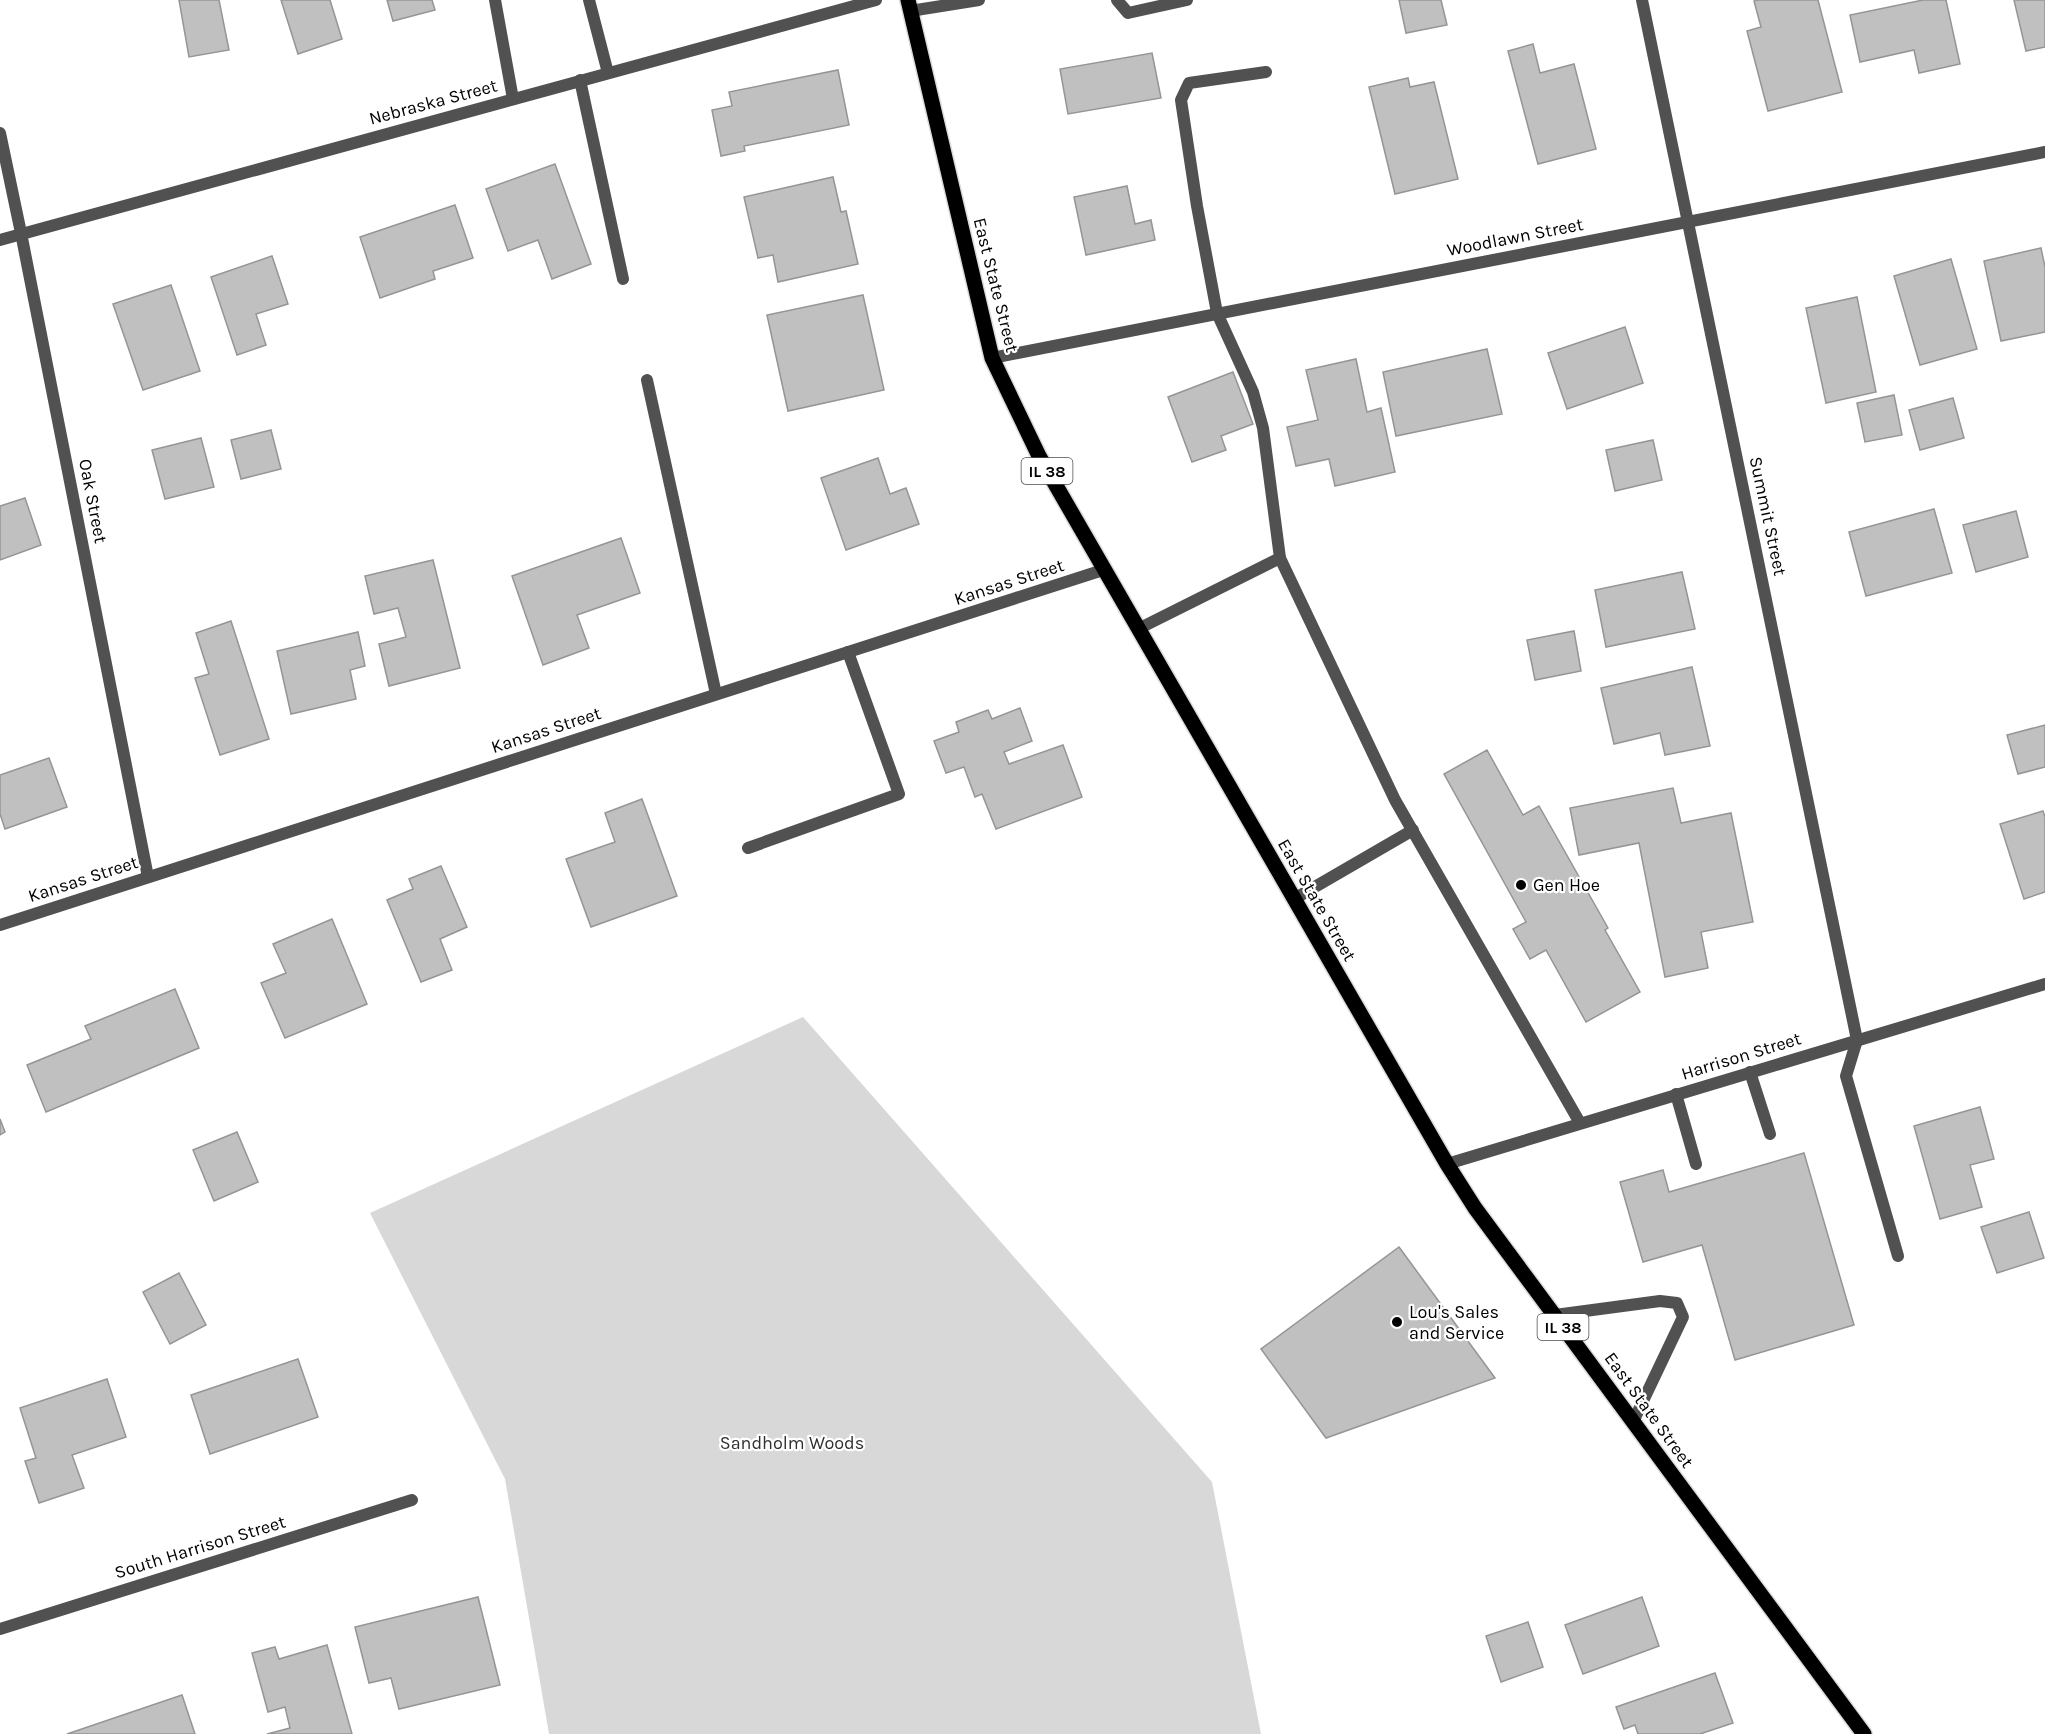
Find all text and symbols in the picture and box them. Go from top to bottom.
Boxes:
street label: Nebraska Street [366,74,500,130]
street label: Woodlawn Street [1445,213,1585,261]
street label: East State Street [969,215,1023,355]
street label: Summit Street [1745,454,1791,578]
street label: Oak Street [74,457,112,545]
road number: IL 38 [1022,458,1072,484]
street label: Kansas Street [951,554,1067,610]
street label: Kansas Street [488,702,604,758]
street label: East State Street [1273,835,1361,965]
street label: Kansas Street [25,851,141,907]
place label: Gen Hoe [1533,874,1600,896]
marker: Gen Hoe [1514,878,1528,892]
street label: Harrison Street [1678,1027,1804,1085]
place label: Lou's Sales and Service [1409,1301,1504,1344]
road number: IL 38 [1538,1314,1588,1340]
marker: Lou's Sales and Service [1390,1315,1404,1329]
street label: East State Street [1600,1348,1699,1472]
park label: Sandholm Woods [720,1432,864,1454]
street label: South Harrison Street [112,1510,288,1583]

